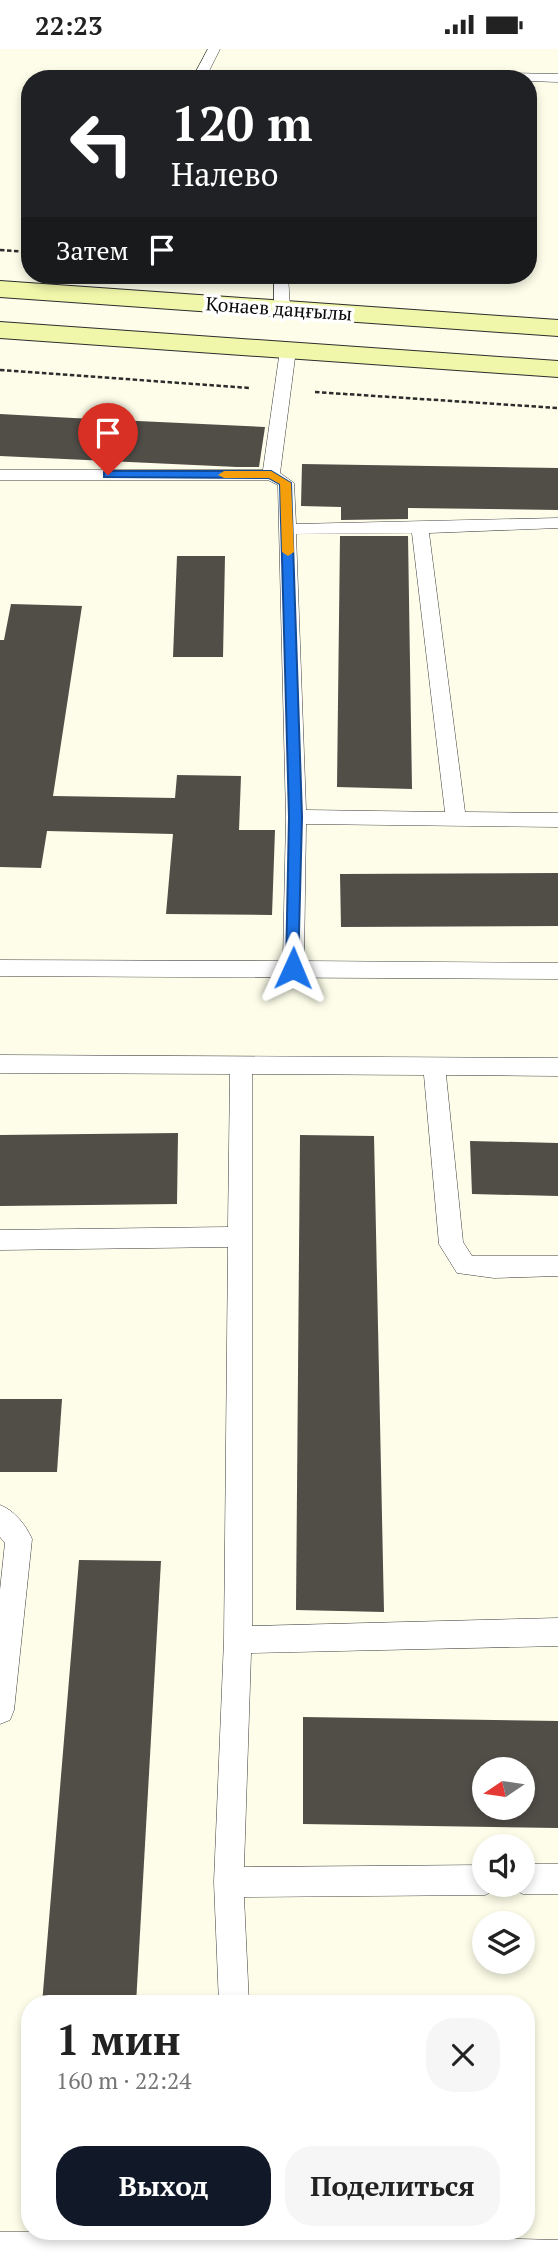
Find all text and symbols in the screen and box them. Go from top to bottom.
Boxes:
text: 22:23 [35,8,103,42]
text: 120 m [171,90,313,155]
icon: left [56,98,147,189]
text: Налево [171,153,279,195]
icon: arrive [143,231,181,269]
text: Затем [56,233,129,267]
street label: Қонаев даңғылы [205,290,353,326]
pin [78,403,138,475]
icon: arrive [89,414,127,452]
position arrow [256,931,330,1005]
north arrow [472,1757,536,1820]
map controls [472,1757,535,1974]
button: sound [472,1834,535,1897]
button: layers [472,1911,535,1974]
text: 1 мин [56,2011,181,2067]
button: close [426,2018,500,2092]
text: 160 m · 22:24 [56,2065,191,2096]
button: Выход [56,2146,271,2226]
button: Поделиться [285,2146,500,2226]

